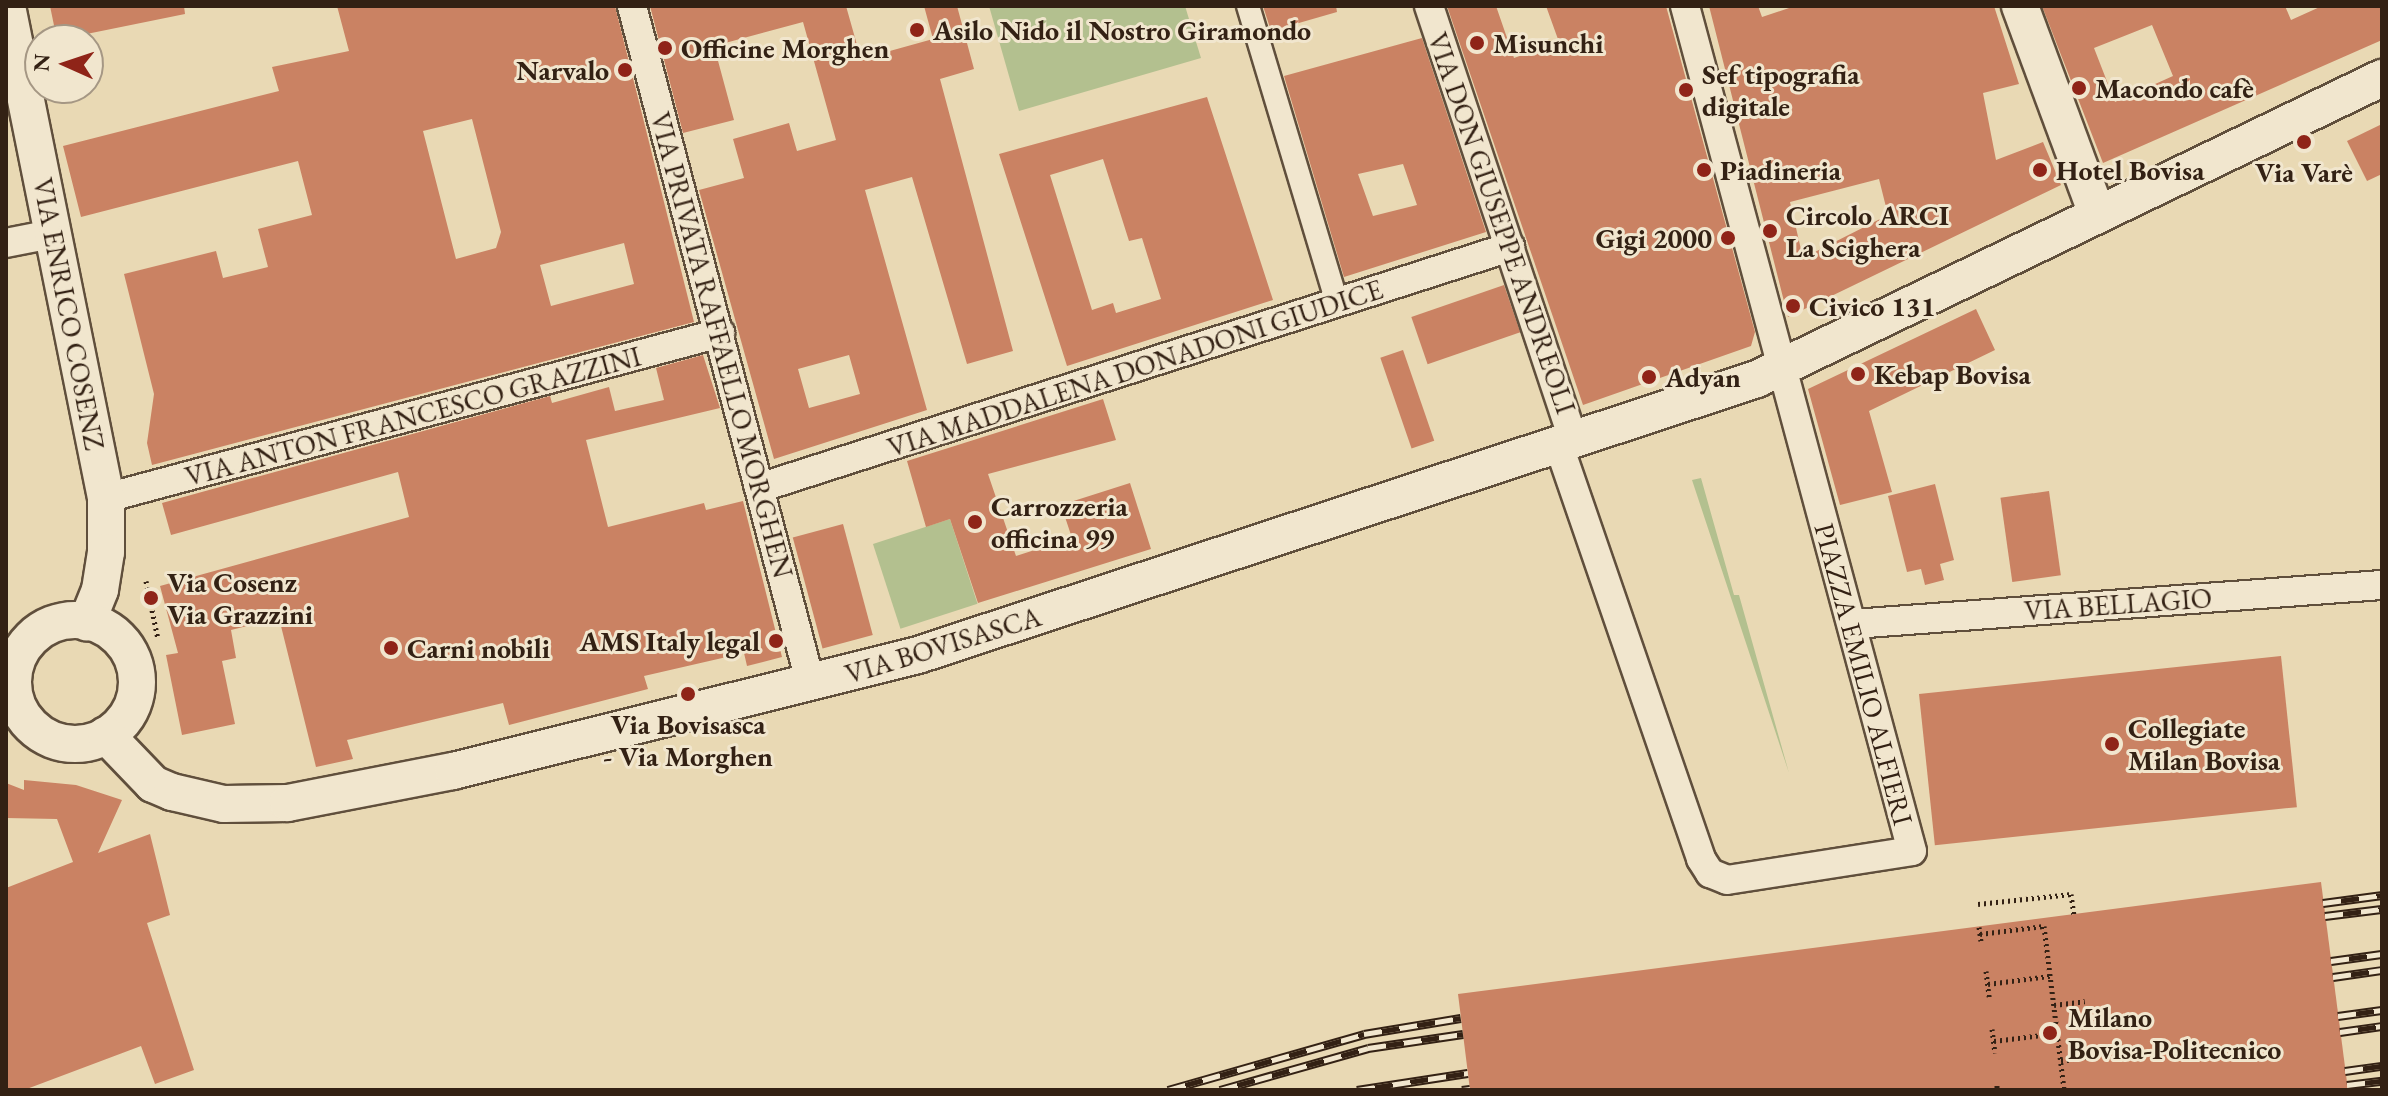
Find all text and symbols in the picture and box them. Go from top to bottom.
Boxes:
place label: Asilo Nido il Nostro Giramondo [933,13,1311,47]
marker: Asilo Nido il Nostro Giramondo [908,21,926,39]
north arrow [24,24,104,104]
place label: Misunchi [1493,26,1603,60]
street label: VIA DON GIUSEPPE ANDREOLI [1421,28,1583,418]
place label: Officine Morghen [681,31,889,65]
marker: Misunchi [1468,34,1486,52]
marker: Officine Morghen [656,39,674,57]
text: N [27,53,56,72]
place label: Narvalo [516,53,609,87]
place label: Sef tipografia digitale [1702,57,1860,123]
marker: Narvalo [616,61,634,79]
place label: Macondo cafè [2095,71,2254,105]
marker: Macondo cafè [2070,79,2088,97]
marker: Sef tipografia digitale [1677,81,1695,99]
street label: VIA PRIVATA RAFFAELLO MORGHEN [644,108,800,582]
marker: Via Varè [2295,133,2313,151]
place label: Piadineria [1720,153,1841,187]
place label: Hotel Bovisa [2056,153,2204,187]
place label: Via Varè [2255,155,2353,189]
marker: Piadineria [1695,161,1713,179]
marker: Hotel Bovisa [2031,161,2049,179]
street label: VIA ENRICO COSENZ [26,175,112,453]
place label: Circolo ARCI La Scighera [1786,198,1949,264]
place label: Gigi 2000 [1595,221,1712,255]
marker: Circolo ARCI La Scighera [1761,222,1779,240]
marker: Gigi 2000 [1719,229,1737,247]
street label: VIA MADDALENA DONADONI GIUDICE [883,272,1387,464]
place label: Civico 131 [1809,289,1935,323]
marker: Civico 131 [1784,297,1802,315]
street label: VIA ANTON FRANCESCO GRAZZINI [181,339,645,493]
place label: Kebap Bovisa [1874,357,2031,391]
place label: Adyan [1665,360,1741,394]
marker: Kebap Bovisa [1849,365,1867,383]
marker: Adyan [1640,368,1658,386]
place label: Carrozzeria officina 99 [991,489,1128,555]
marker: Carrozzeria officina 99 [966,513,984,531]
street label: PIAZZA EMILIO ALFIERI [1807,519,1921,829]
place label: Via Cosenz Via Grazzini [167,565,313,631]
street label: VIA BELLAGIO [2023,581,2213,627]
marker: Via Cosenz Via Grazzini [142,589,160,607]
street label: VIA BOVISASCA [841,599,1045,691]
place label: AMS Italy legal [580,624,760,658]
place label: Carni nobili [407,631,550,665]
marker: AMS Italy legal [767,632,785,650]
marker: Carni nobili [382,639,400,657]
marker: Via Bovisasca - Via Morghen [679,685,697,703]
place label: Via Bovisasca - Via Morghen [603,707,773,773]
place label: Collegiate Milan Bovisa [2128,711,2280,777]
marker: Collegiate Milan Bovisa [2103,735,2121,753]
place label: Milano Bovisa-Politecnico [2068,1000,2281,1066]
marker: Milano Bovisa-Politecnico [2039,1022,2061,1044]

